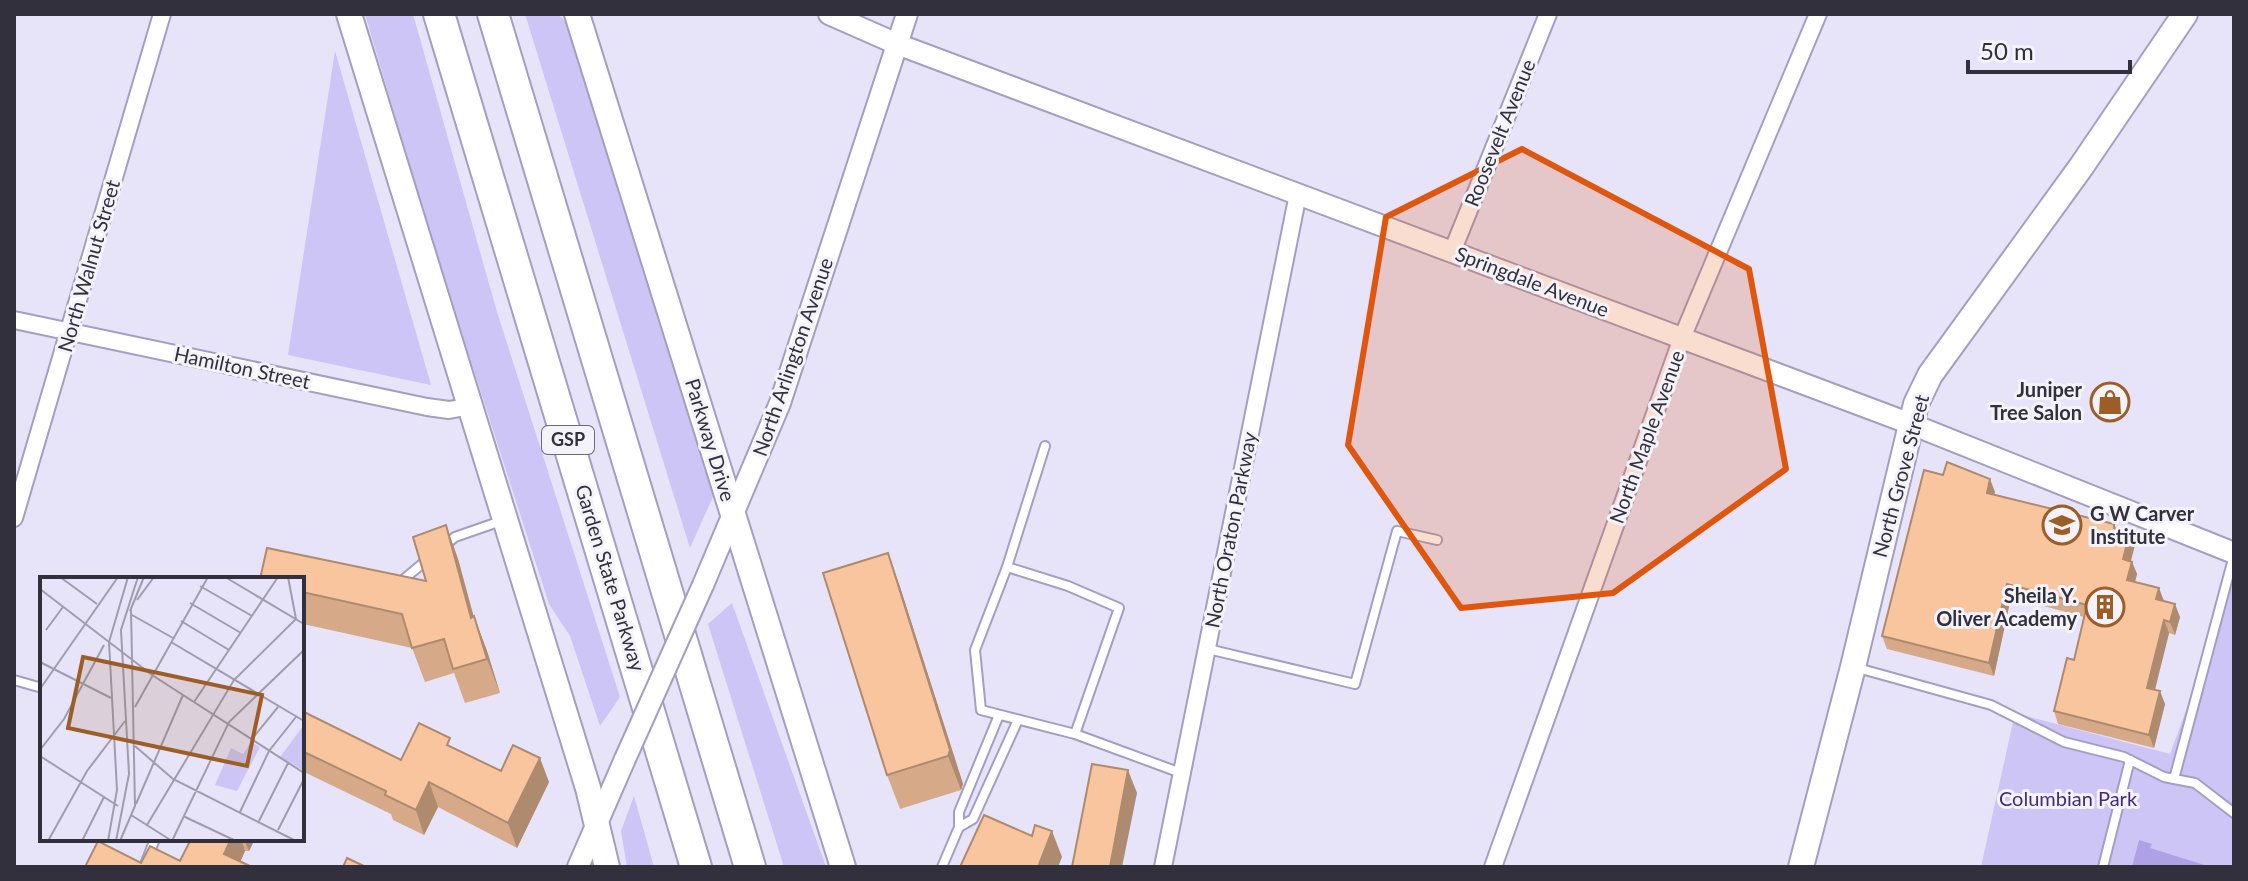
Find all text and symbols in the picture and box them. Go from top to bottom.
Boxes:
scale bar [1968,24,2130,74]
text: 50 m [1980,36,2034,65]
street label: Roosevelt Avenue [1459,55,1540,210]
street label: North Walnut Street [52,177,124,355]
street label: Springdale Avenue [1452,241,1612,321]
street label: North Arlington Avenue [747,254,837,459]
street label: Hamilton Street [172,341,312,393]
street label: North Maple Avenue [1604,347,1689,526]
street label: Parkway Drive [681,375,741,504]
place label: Juniper Tree Salon [1990,377,2083,424]
shop icon: Juniper Tree Salon [2089,381,2131,423]
street label: North Grove Street [1867,392,1933,560]
road number: GSP [542,426,594,454]
street label: North Oraton Parkway [1199,429,1261,630]
street label: Garden State Parkway [571,481,651,675]
place label: G W Carver Institute [2090,501,2195,548]
school or university icon: G W Carver Institute [2041,504,2083,546]
inset map [40,577,304,841]
place label: Sheila Y. Oliver Academy [1936,583,2077,630]
building icon: Sheila Y. Oliver Academy [2084,586,2126,628]
park label: Columbian Park [1999,786,2138,810]

